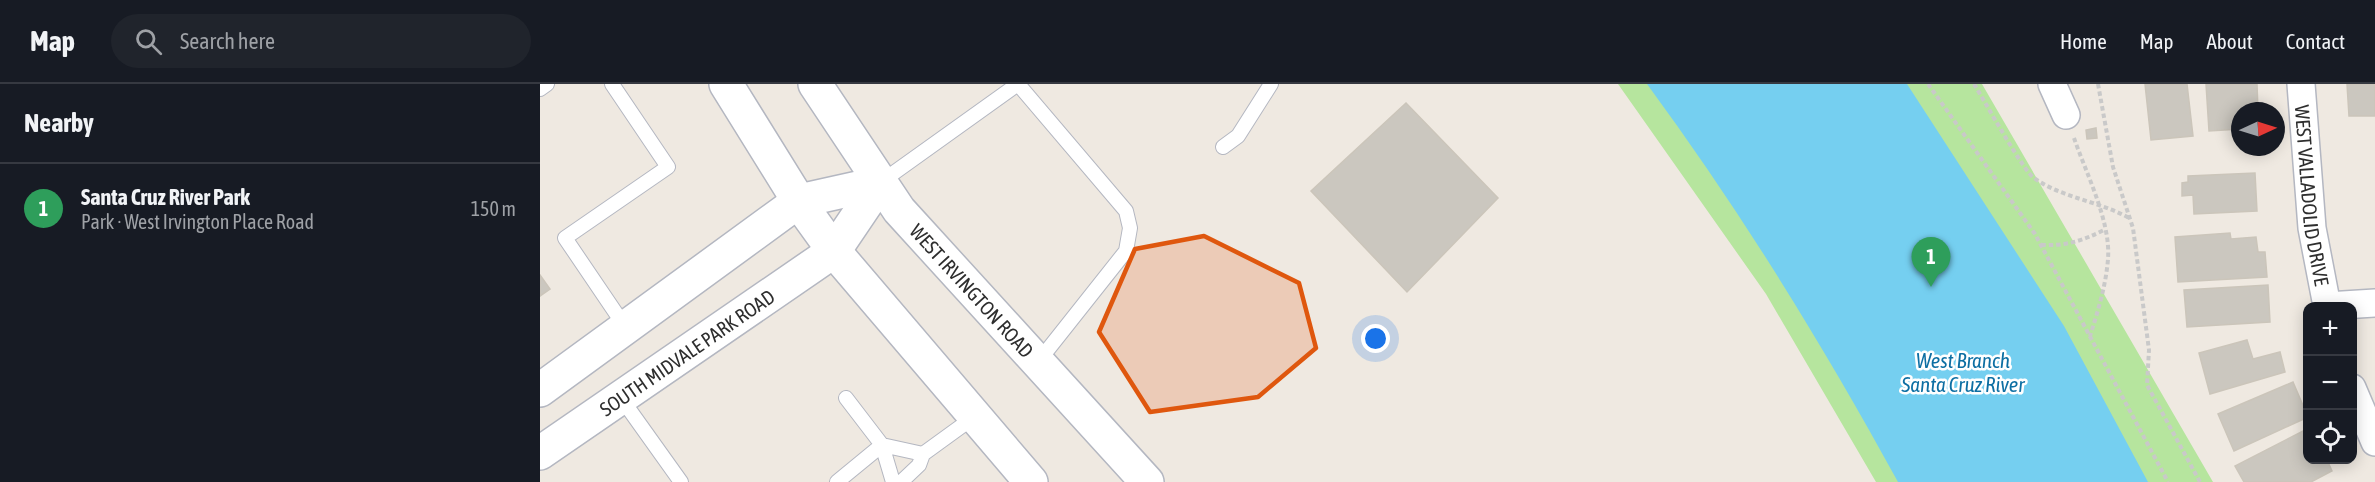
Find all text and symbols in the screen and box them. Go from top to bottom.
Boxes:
search box [111,14,531,68]
text: Map [30,25,75,57]
icon: search [132,25,165,58]
text: Search here [180,28,275,54]
text: Home [2060,29,2107,53]
text: Map [2140,29,2174,53]
text: About [2207,29,2253,53]
text: Contact [2286,29,2345,53]
north arrow [2231,102,2285,156]
street label: WEST VALLADOLID DRIVE [2291,104,2334,288]
text: Nearby [24,108,94,138]
text: Santa Cruz River Park [81,184,250,210]
text: 1 [39,197,48,220]
text: 150 m [471,197,516,220]
text: Park · West Irvington Place Road [81,210,314,233]
street label: WEST IRVINGTON ROAD [906,219,1039,362]
pin: 1 [1912,238,1950,287]
street label: SOUTH MIDVALE PARK ROAD [595,284,778,420]
map controls [2303,302,2357,464]
button: + [2303,302,2357,356]
your location [1361,324,1390,353]
water label: West Branch Santa Cruz River [1901,348,2025,396]
button: − [2303,356,2357,410]
button: locate [2303,410,2357,464]

